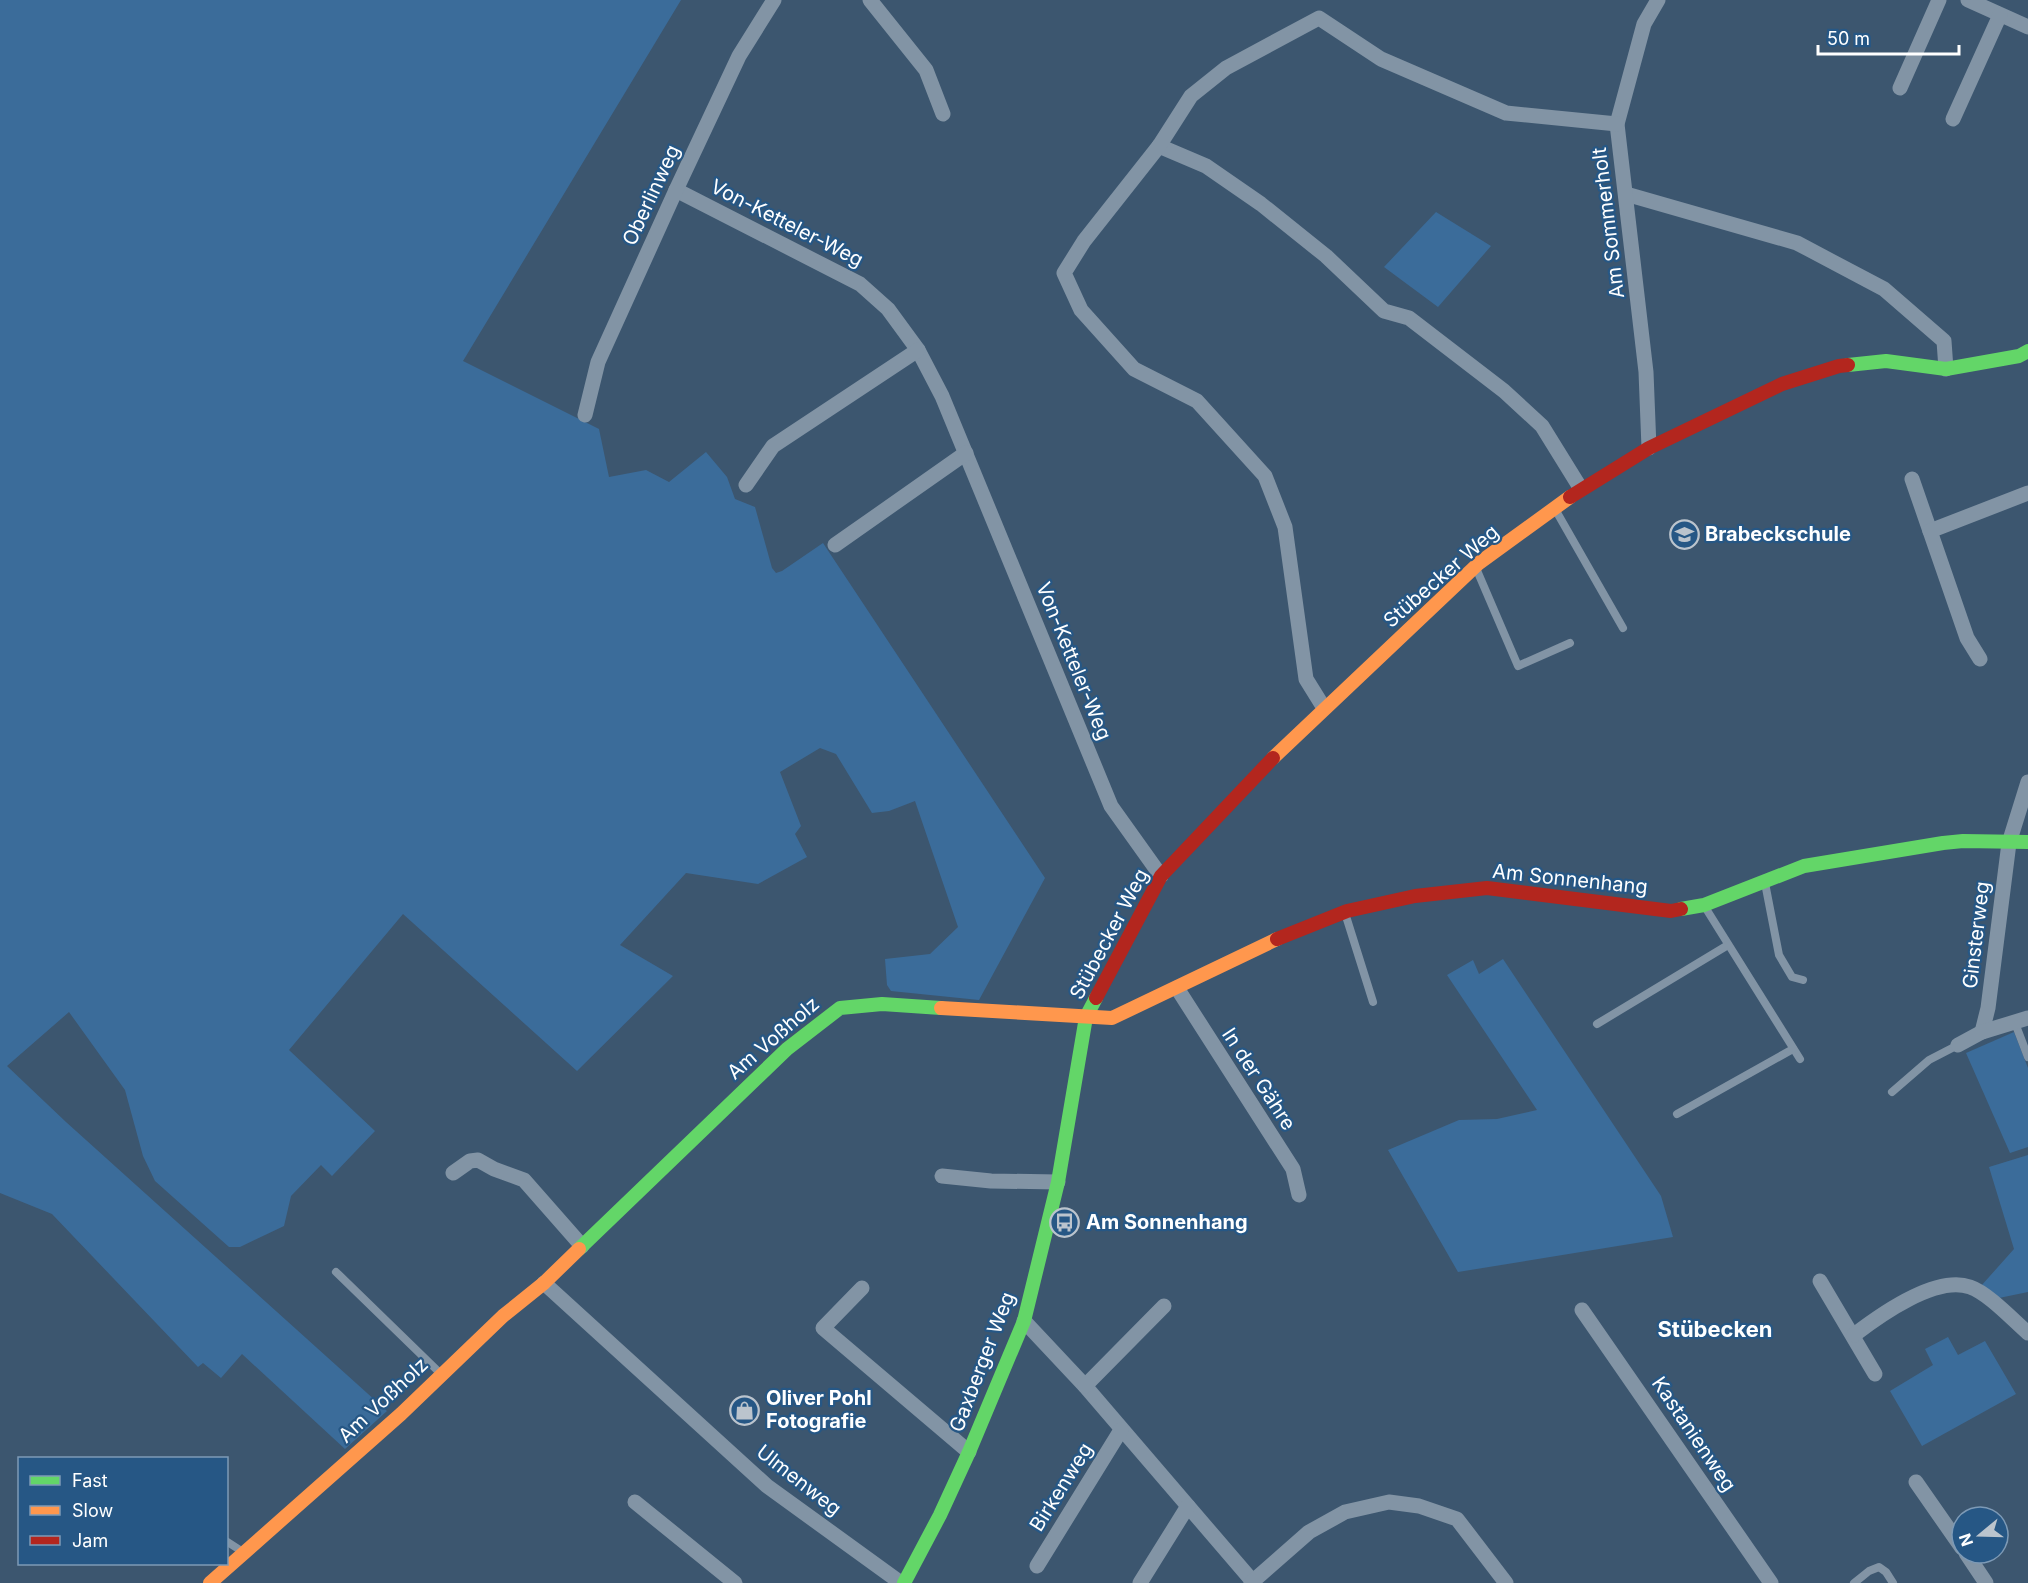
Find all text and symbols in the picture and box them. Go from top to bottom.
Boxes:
scale bar [1818,18,1959,56]
text: 50 m [1827,28,1870,49]
street label: Oberlinweg [617,141,685,249]
street label: Am Sommerholt [1587,146,1629,300]
street label: Von-Ketteler-Weg [707,174,867,272]
school or university icon: Brabeckschule [1668,518,1700,550]
street label: Stübecker Weg [1379,520,1503,632]
place label: Brabeckschule [1705,522,1851,546]
street label: Von-Ketteler-Weg [1031,579,1117,743]
street label: Am Sonnenhang [1491,859,1649,899]
street label: Stübecker Weg [1064,865,1154,1003]
street label: Ginsterweg [1958,880,1994,990]
street label: Am Voßholz [722,992,824,1084]
street label: In der Gähre [1217,1024,1301,1134]
bus stop icon: Am Sonnenhang [1049,1206,1081,1238]
place label: Am Sonnenhang [1086,1210,1248,1234]
street label: Gaxberger Weg [944,1289,1020,1435]
district label: Stübecken [1657,1316,1773,1342]
street label: Am Voßholz [333,1352,433,1448]
street label: Kastanienweg [1647,1372,1741,1496]
place label: Oliver Pohl Fotografie [766,1386,872,1433]
shop icon: Oliver Pohl Fotografie [729,1394,761,1426]
street label: Birkenweg [1024,1438,1098,1536]
street label: Ulmenweg [752,1440,846,1520]
legend [18,1457,228,1565]
text: Fast [72,1470,108,1491]
text: Slow [72,1500,113,1521]
north arrow [1950,1505,2010,1565]
text: Jam [72,1530,108,1551]
text: N [1954,1531,1977,1549]

